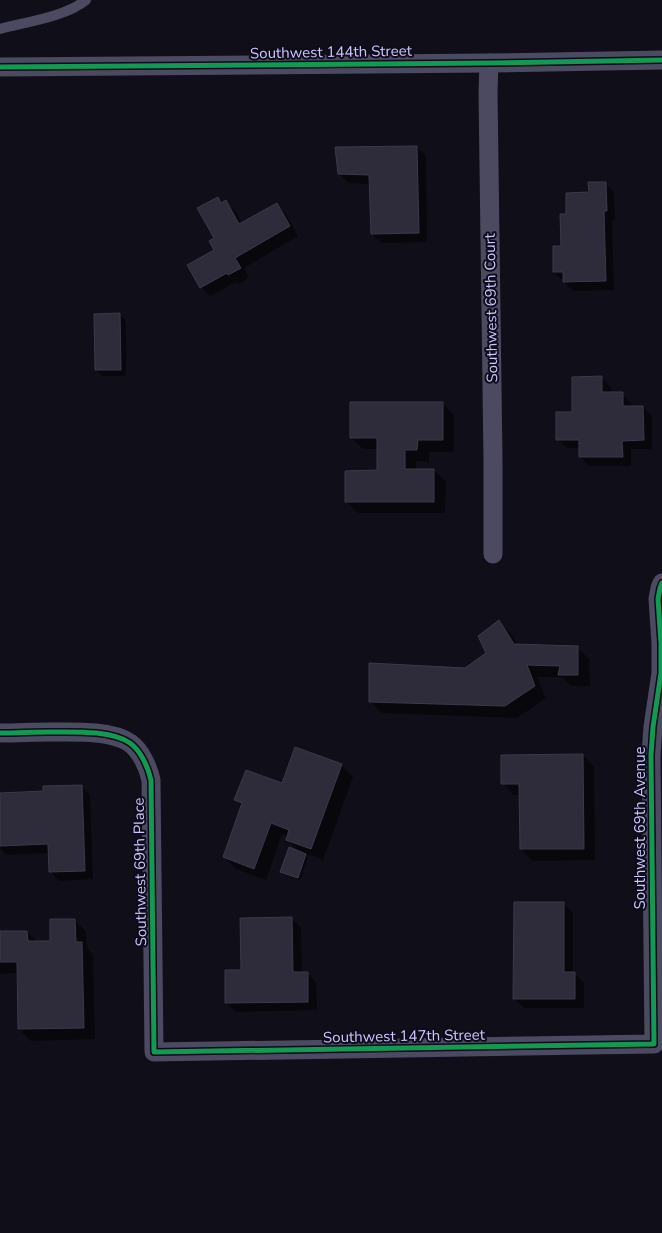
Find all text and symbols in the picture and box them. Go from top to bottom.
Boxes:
street label: Southwest 144th Street [250,41,413,63]
street label: Southwest 69th Court [480,232,502,383]
street label: Southwest 69th Avenue [630,746,650,910]
street label: Southwest 69th Place [129,797,151,947]
street label: Southwest 147th Street [323,1025,486,1047]

